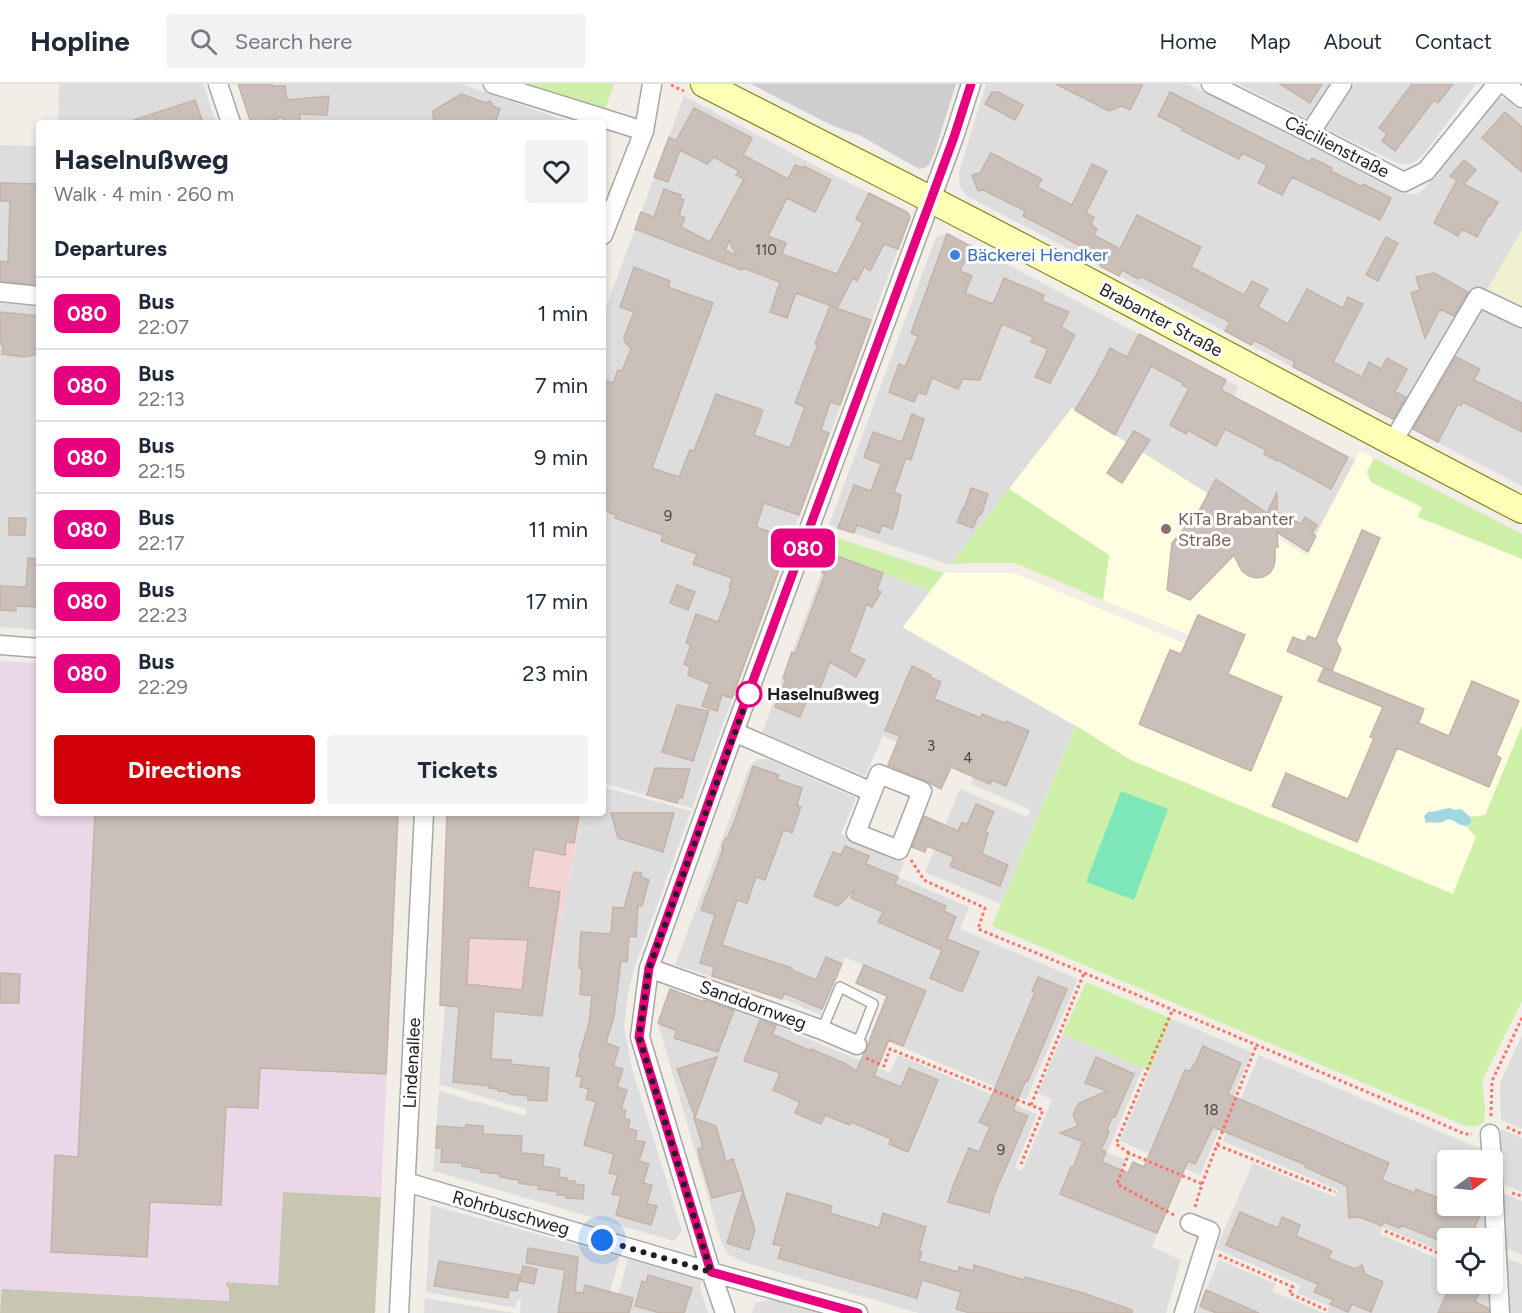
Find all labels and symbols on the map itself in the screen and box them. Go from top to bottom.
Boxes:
street label: Cäcilienstraße [1281,111,1393,183]
house number: 110 [755,241,777,259]
place label: Bäckerei Hendker [967,244,1108,266]
marker: Bäckerei Hendker [948,248,962,262]
street label: Brabanter Straße [1096,278,1226,362]
house number: 9 [664,507,672,525]
place label: KiTa Brabanter Straße [1178,508,1294,551]
marker: KiTa Brabanter Straße [1159,522,1173,536]
line badge: 080 [768,528,838,568]
marker: Haselnußweg [736,681,762,707]
place label: Haselnußweg [767,683,879,705]
house number: 3 [927,737,935,755]
house number: 4 [963,749,973,767]
street label: Sanddornweg [697,975,809,1035]
street label: Lindenallee [399,1017,425,1109]
house number: 18 [1203,1101,1219,1119]
house number: 9 [997,1141,1005,1159]
north arrow [1437,1150,1503,1216]
street label: Rohrbuschweg [450,1186,572,1240]
your location [587,1225,617,1255]

